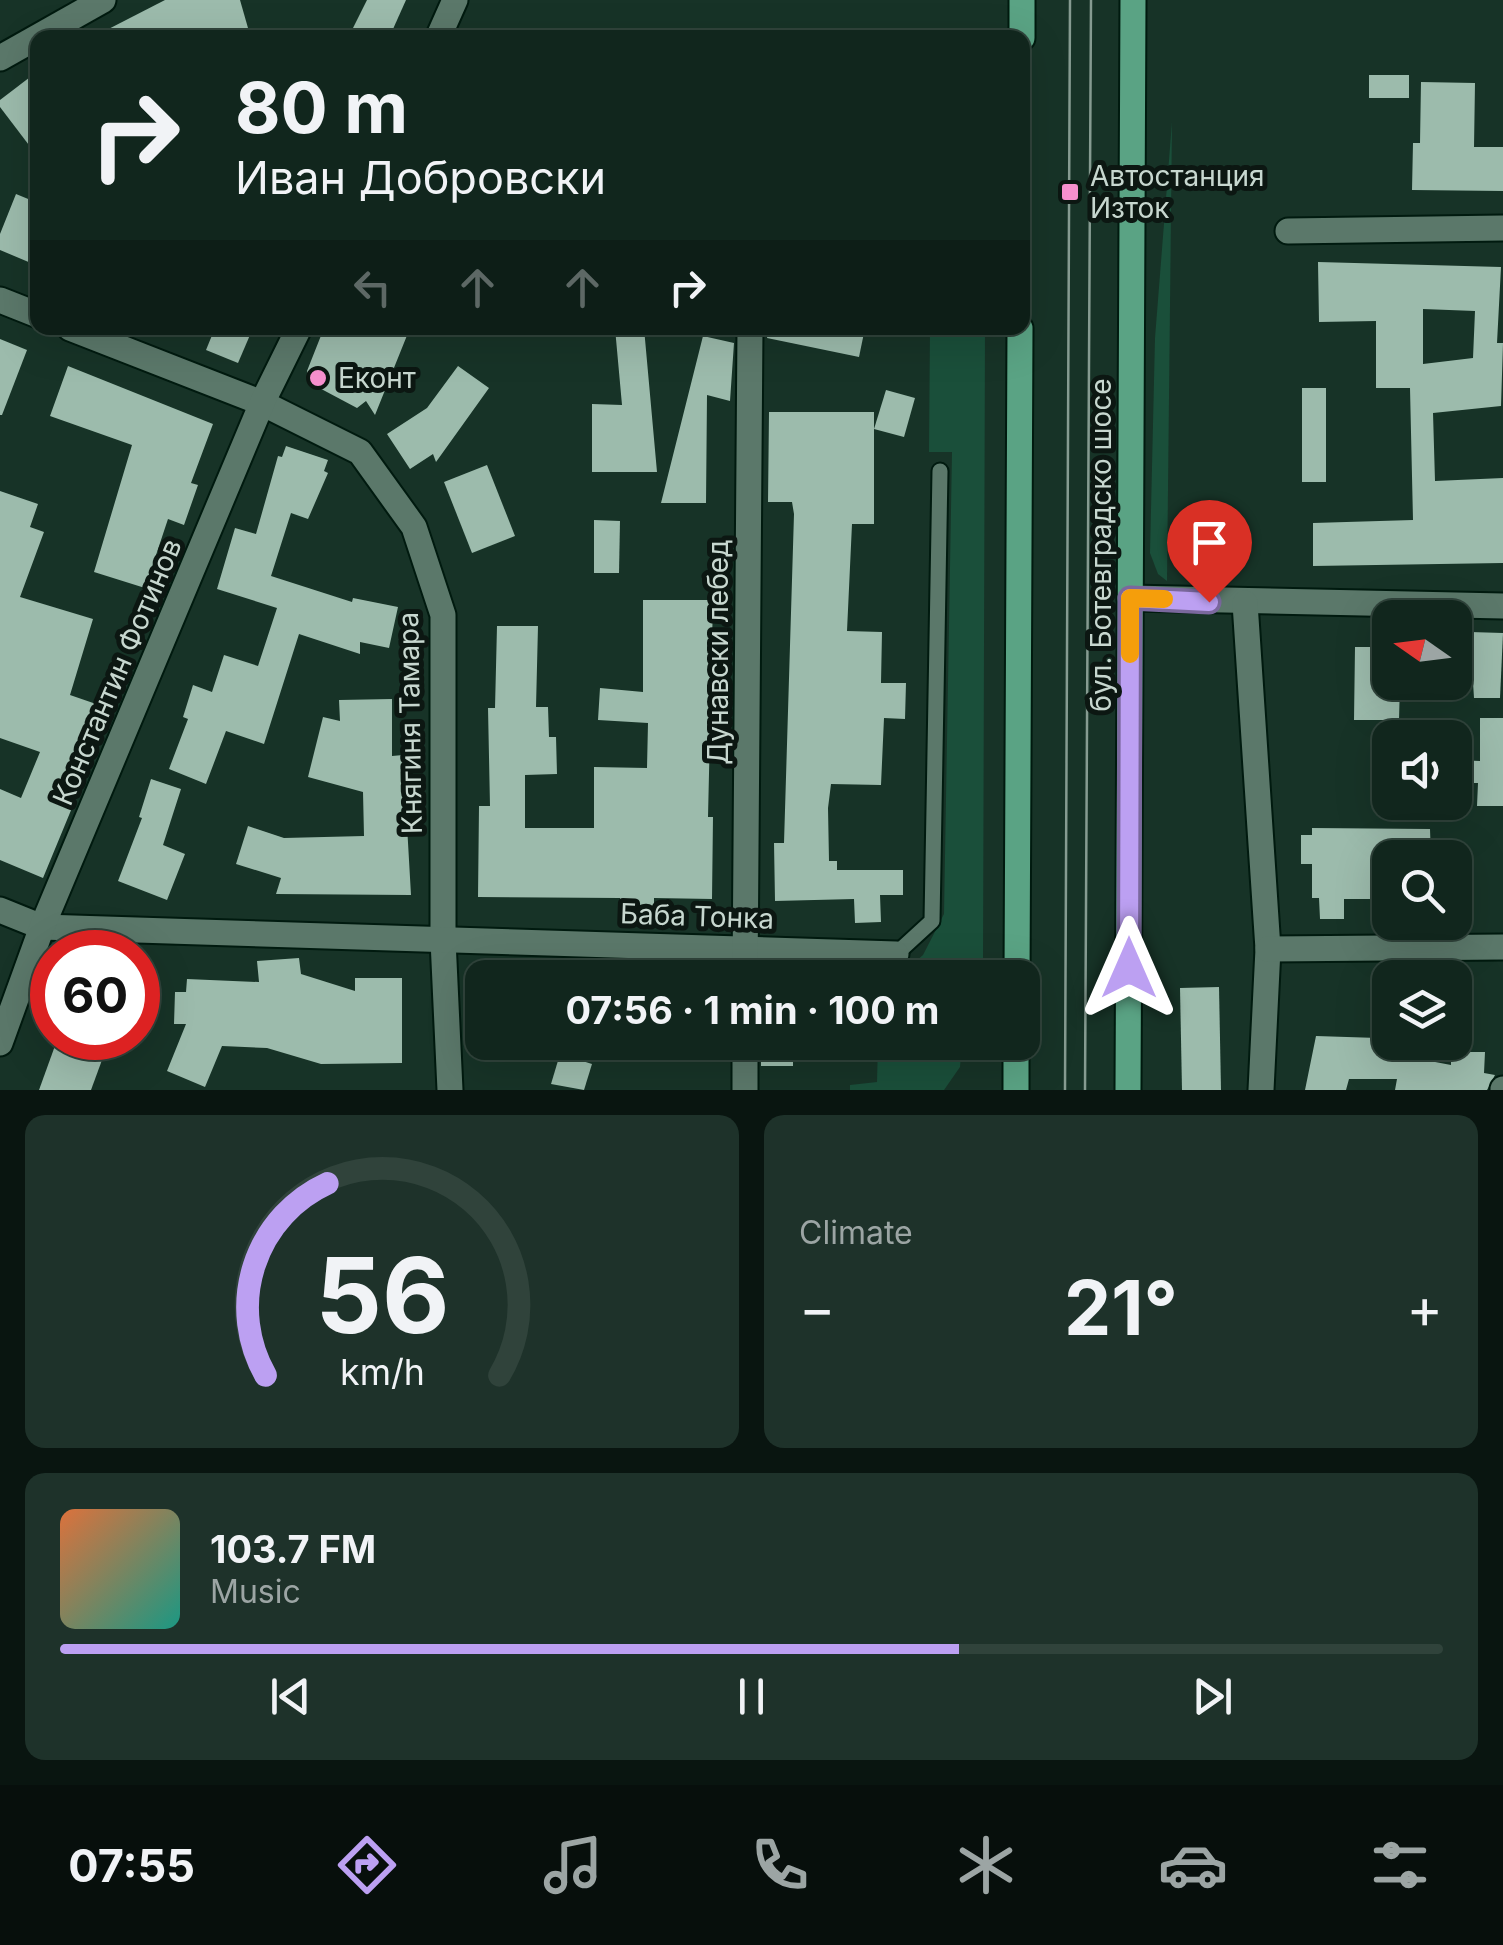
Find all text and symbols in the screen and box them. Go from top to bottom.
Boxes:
text: 80 m [235,65,408,150]
icon: right [70,70,200,200]
text: Иван Добровски [235,150,606,205]
place label: Автостанция Изток [1090,159,1265,225]
marker: Автостанция Изток [1059,181,1081,203]
icon: left [345,260,400,315]
icon: ahead [450,260,505,315]
icon: ahead [555,260,610,315]
icon: right [660,260,715,315]
place label: Еконт [338,361,416,395]
marker: Еконт [307,367,329,389]
street label: бул. Ботевградско шосе [1084,378,1118,712]
pin [1167,500,1252,603]
icon: arrive [1182,515,1237,570]
street label: Константин Фотинов [45,534,189,810]
street label: Дунавски лебед [701,539,735,765]
north arrow [1372,600,1472,700]
map controls [1372,600,1472,1060]
street label: Княгиня Тамара [391,612,429,834]
button: sound [1372,720,1472,820]
button: search [1372,840,1472,940]
street label: Баба Тонка [619,896,775,936]
position arrow [1077,916,1181,1020]
speed limit sign: 60 [30,930,160,1060]
button: layers [1372,960,1472,1060]
text: 07:56 · 1 min · 100 m [565,987,940,1033]
text: Climate [799,1213,913,1252]
text: 56 [315,1232,449,1358]
text: 21° [1064,1262,1178,1353]
text: − [799,1275,835,1341]
text: + [1407,1275,1443,1341]
text: km/h [340,1350,424,1394]
text: 103.7 FM [210,1526,376,1572]
text: Music [210,1572,301,1611]
icon: previous [263,1669,318,1724]
icon: pause [724,1669,779,1724]
icon: next [1185,1669,1240,1724]
icon: directions [332,1830,402,1900]
icon: music [538,1830,608,1900]
icon: phone [745,1830,815,1900]
icon: climate [951,1830,1021,1900]
icon: car [1158,1830,1228,1900]
icon: filters [1365,1830,1435,1900]
text: 07:55 [68,1838,195,1893]

